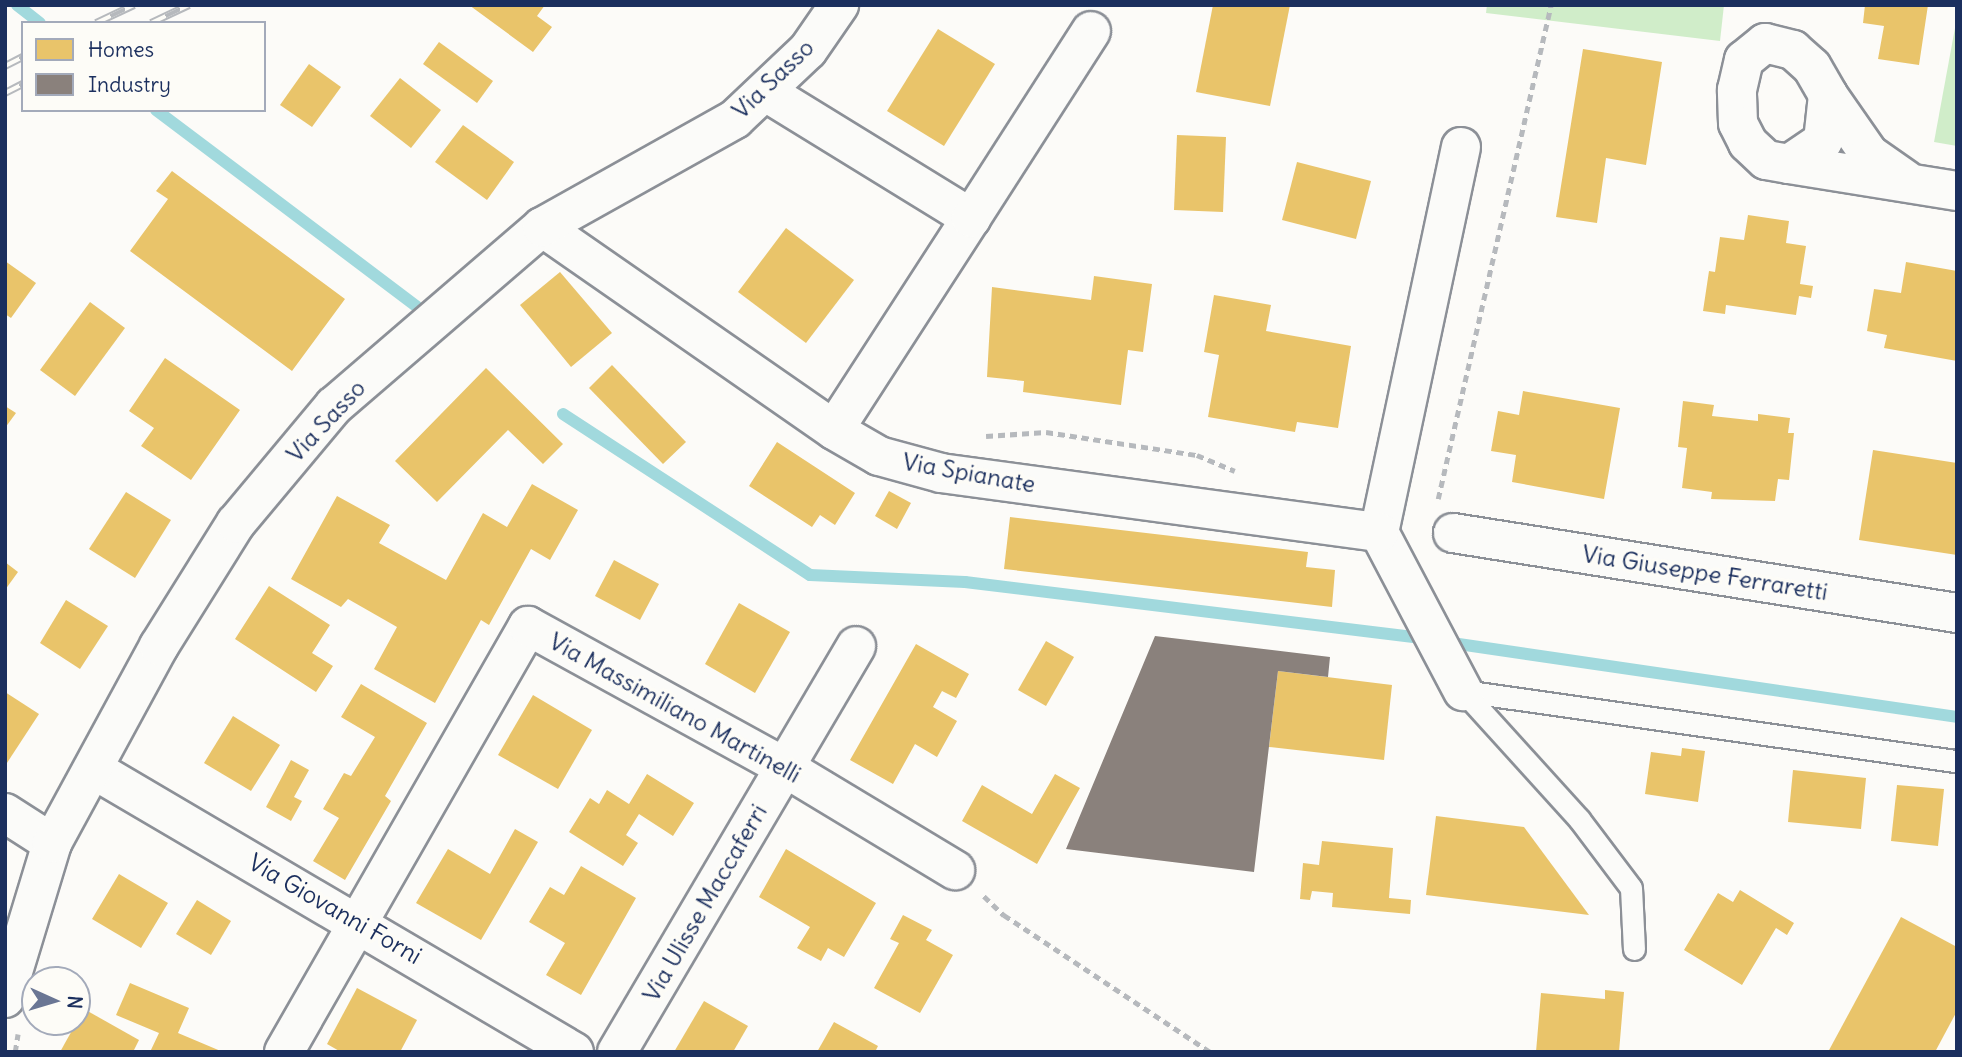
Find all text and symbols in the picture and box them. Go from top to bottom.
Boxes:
legend [21,21,266,112]
street label: Via Sasso [726,33,820,125]
text: Homes [88,36,154,63]
text: Industry [88,71,171,98]
street label: Via Sasso [281,374,371,468]
street label: Via Spianate [900,447,1038,499]
street label: Via Giuseppe Ferraretti [1580,539,1830,607]
street label: Via Massimiliano Martinelli [544,627,806,789]
street label: Via Ulisse Maccaferri [637,799,773,1007]
street label: Via Giovanni Forni [243,848,427,970]
north arrow [21,966,91,1036]
text: N [63,995,87,1010]

